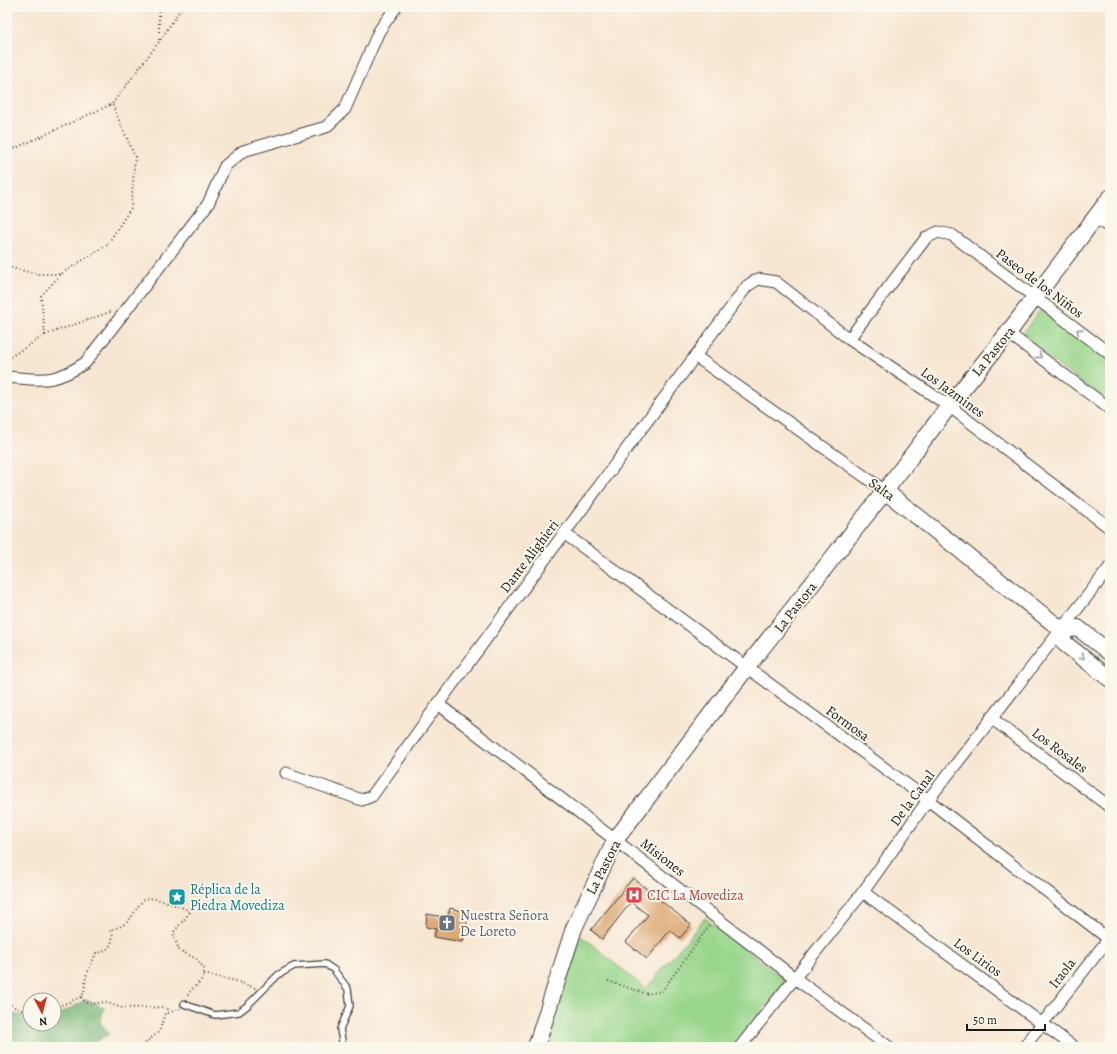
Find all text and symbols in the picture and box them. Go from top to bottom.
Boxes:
street label: Paseo de los Niños [992,244,1087,323]
street label: La Pastora [967,322,1020,380]
one-way arrow [1076,329,1083,336]
one-way arrow [1035,352,1042,359]
street label: Los Jazmines [917,363,989,422]
street label: Salta [865,473,899,506]
street label: Dante Alighieri [496,516,563,597]
street label: La Pastora [770,578,821,637]
one-way arrow [1077,652,1084,659]
street label: Formosa [822,701,874,746]
street label: Los Rosales [1028,723,1091,778]
street label: De la Canal [886,766,939,830]
street label: Misiones [636,834,689,881]
street label: La Pastora [582,836,626,898]
place label: Réplica de la Piedra Movediza [190,880,285,915]
hospital icon: CIC La Movediza [624,885,644,905]
place label: CIC La Movediza [647,886,744,905]
place icon: Réplica de la Piedra Movediza [167,887,187,907]
place label: Nuestra Señora De Loreto [460,906,549,941]
church icon: Nuestra Señora De Loreto [437,913,457,933]
street label: Los Lirios [950,933,1006,981]
street label: Iraola [1045,954,1081,992]
north arrow [22,992,62,1032]
scale bar [967,1006,1045,1032]
text: 50 m [973,1012,997,1028]
text: N [38,1013,48,1029]

